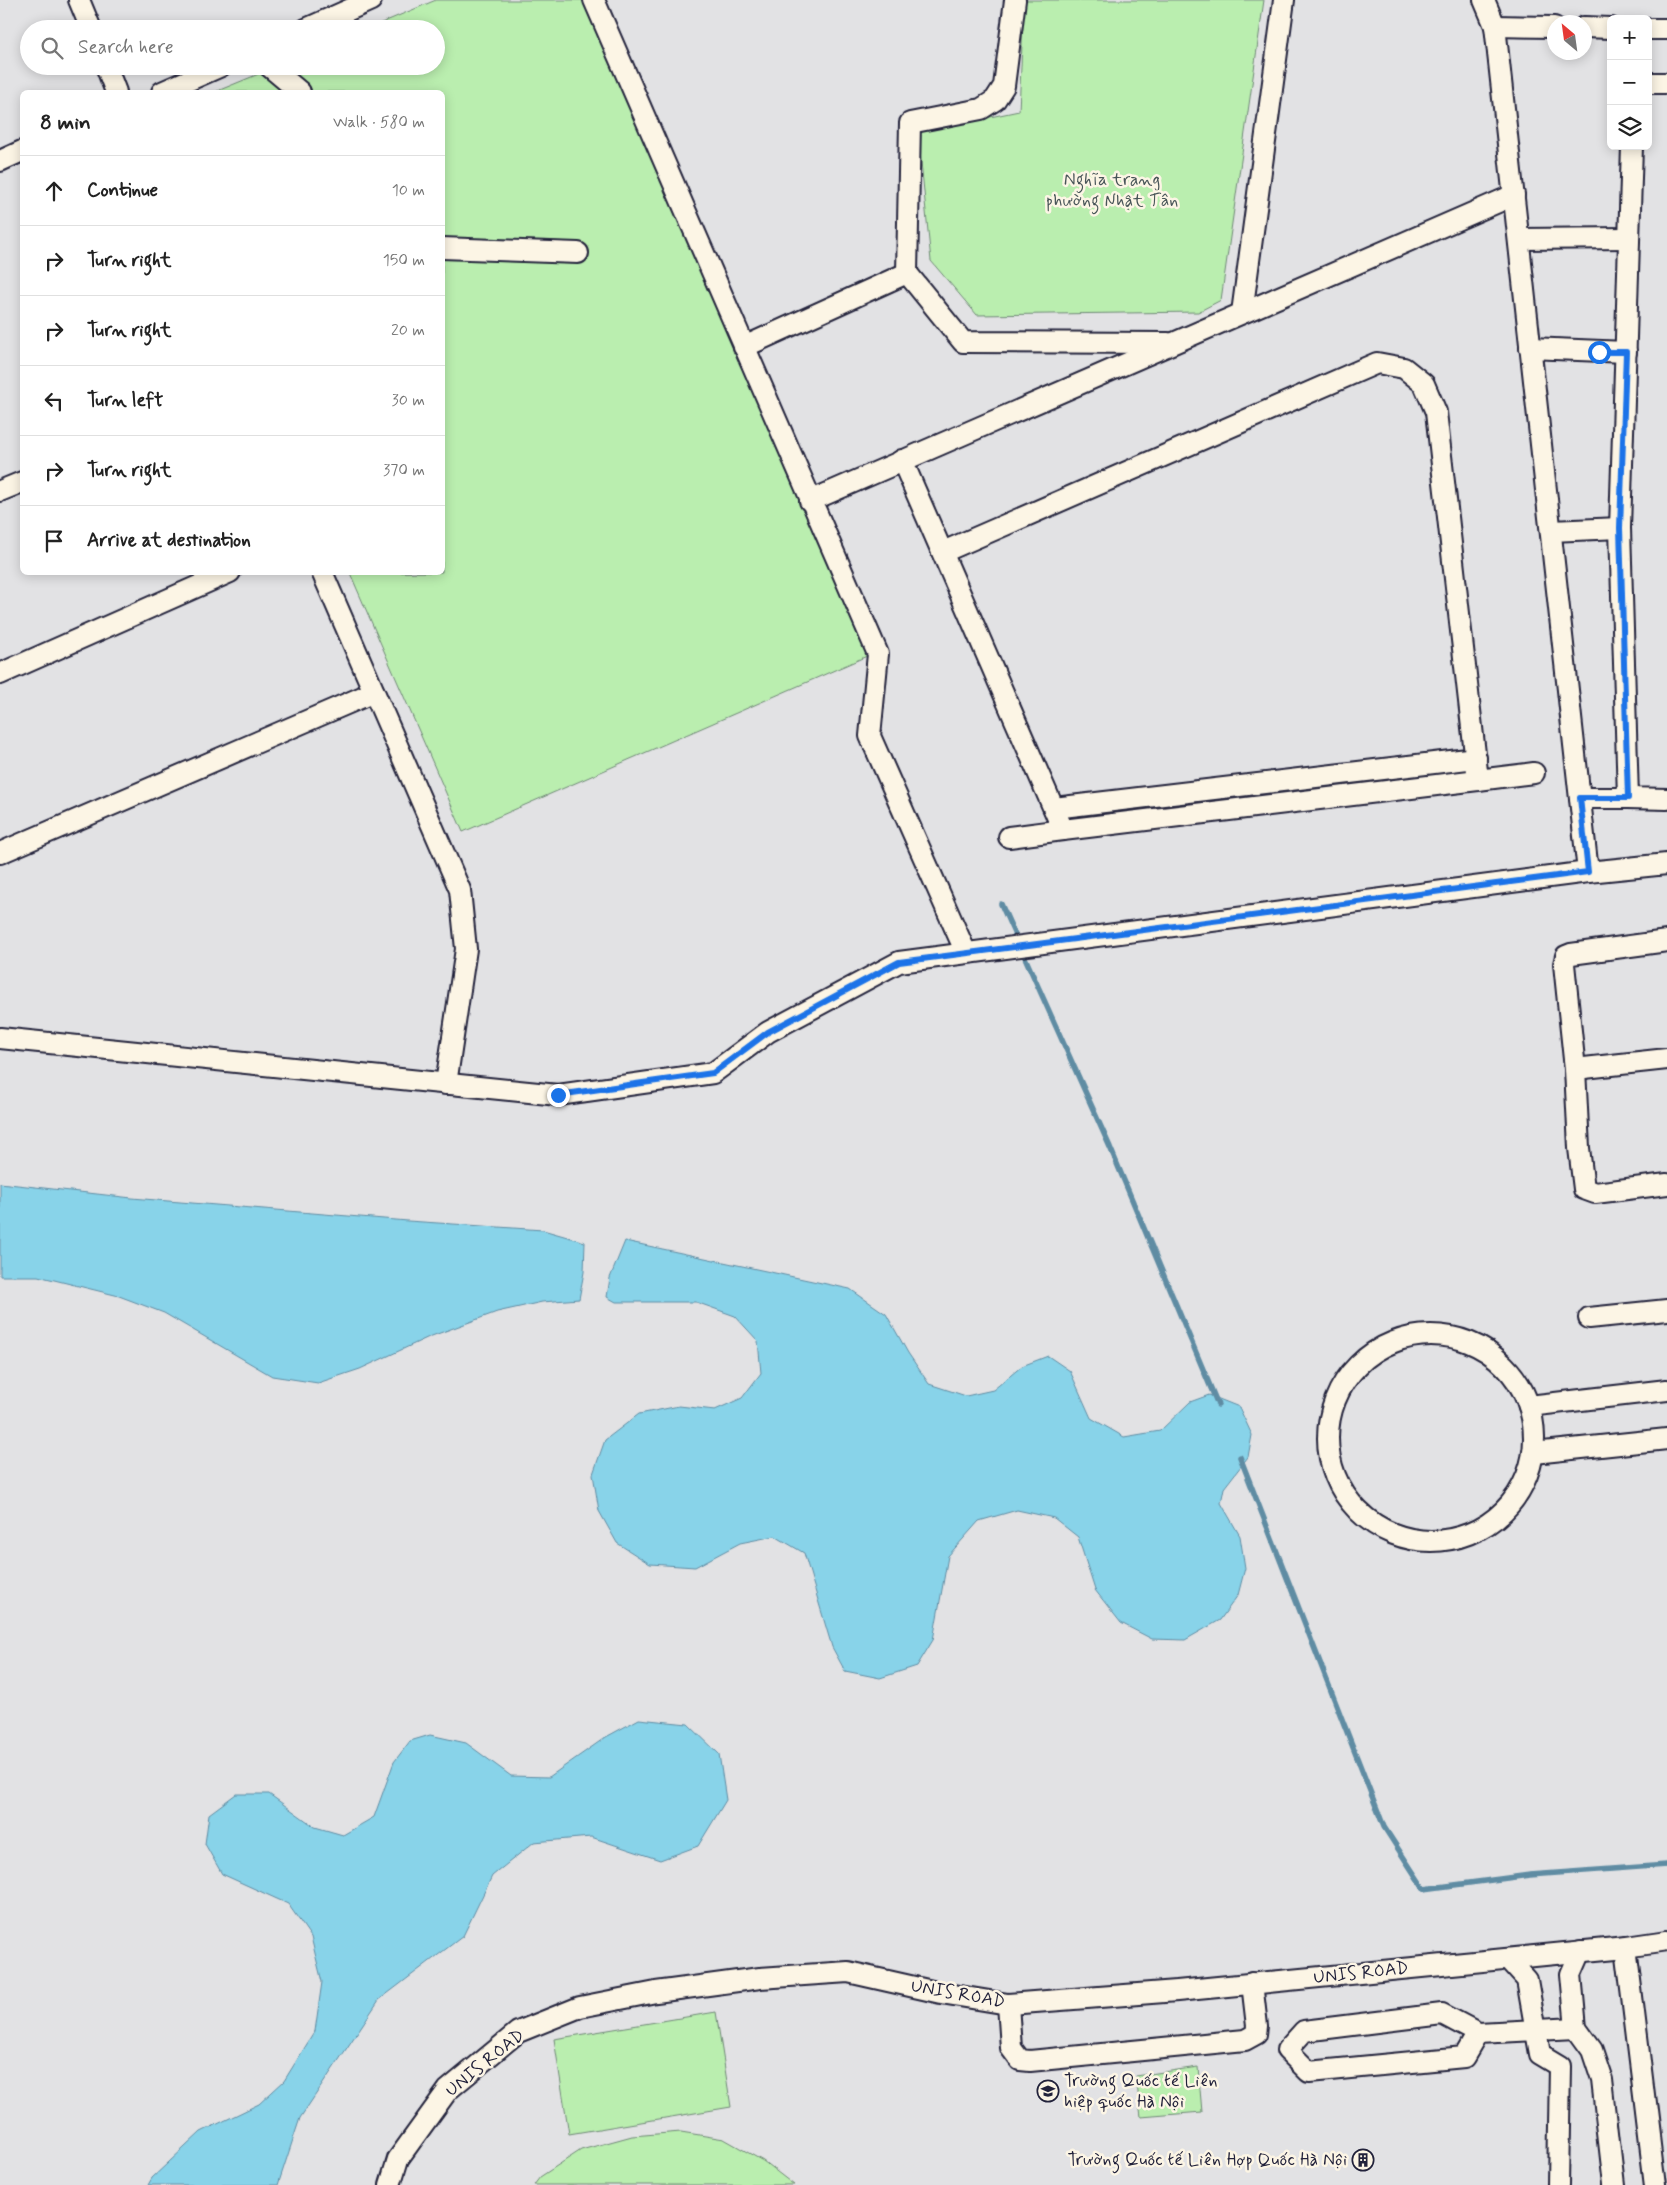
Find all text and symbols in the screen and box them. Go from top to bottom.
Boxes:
north arrow [1547,15,1592,60]
map controls [1607,15,1652,150]
button: + [1607,15,1652,60]
search box [20,20,445,75]
icon: search [38,34,66,62]
text: Search here [78,35,174,60]
button: − [1607,60,1652,105]
button: layers [1607,105,1652,150]
text: 8 min [40,109,91,137]
text: Walk · 580 m [333,112,425,133]
park label: Nghĩa trang phường Nhật Tân [1046,168,1178,215]
icon: ahead [40,177,68,205]
text: Continue [87,178,158,203]
text: 10 m [392,180,425,201]
icon: right [40,247,68,275]
text: Turn right [87,248,171,273]
text: 150 m [383,250,425,271]
icon: right [40,317,68,345]
text: Turn right [87,318,171,343]
text: 20 m [391,320,425,341]
route start [1588,341,1611,364]
icon: left [40,387,68,415]
text: Turn left [87,388,163,413]
text: 30 m [392,390,425,411]
icon: right [40,457,68,485]
text: Turn right [87,458,171,483]
text: 370 m [383,460,425,481]
icon: arrive [40,527,68,555]
text: Arrive at destination [87,528,251,553]
route end [547,1084,570,1107]
street label: UNIS ROAD [1312,1956,1410,1990]
street label: UNIS ROAD [909,1974,1007,2014]
street label: UNIS ROAD [440,2024,530,2102]
place label: Trường Quốc tế Liên hiệp quốc Hà Nội [1064,2069,1218,2114]
school or university icon: Trường Quốc tế Liên hiệp quốc Hà Nội [1036,2079,1060,2103]
place label: Trường Quốc tế Liên Hợp Quốc Hà Nội [1068,2148,1347,2174]
building icon: Trường Quốc tế Liên Hợp Quốc Hà Nội [1351,2148,1375,2172]

